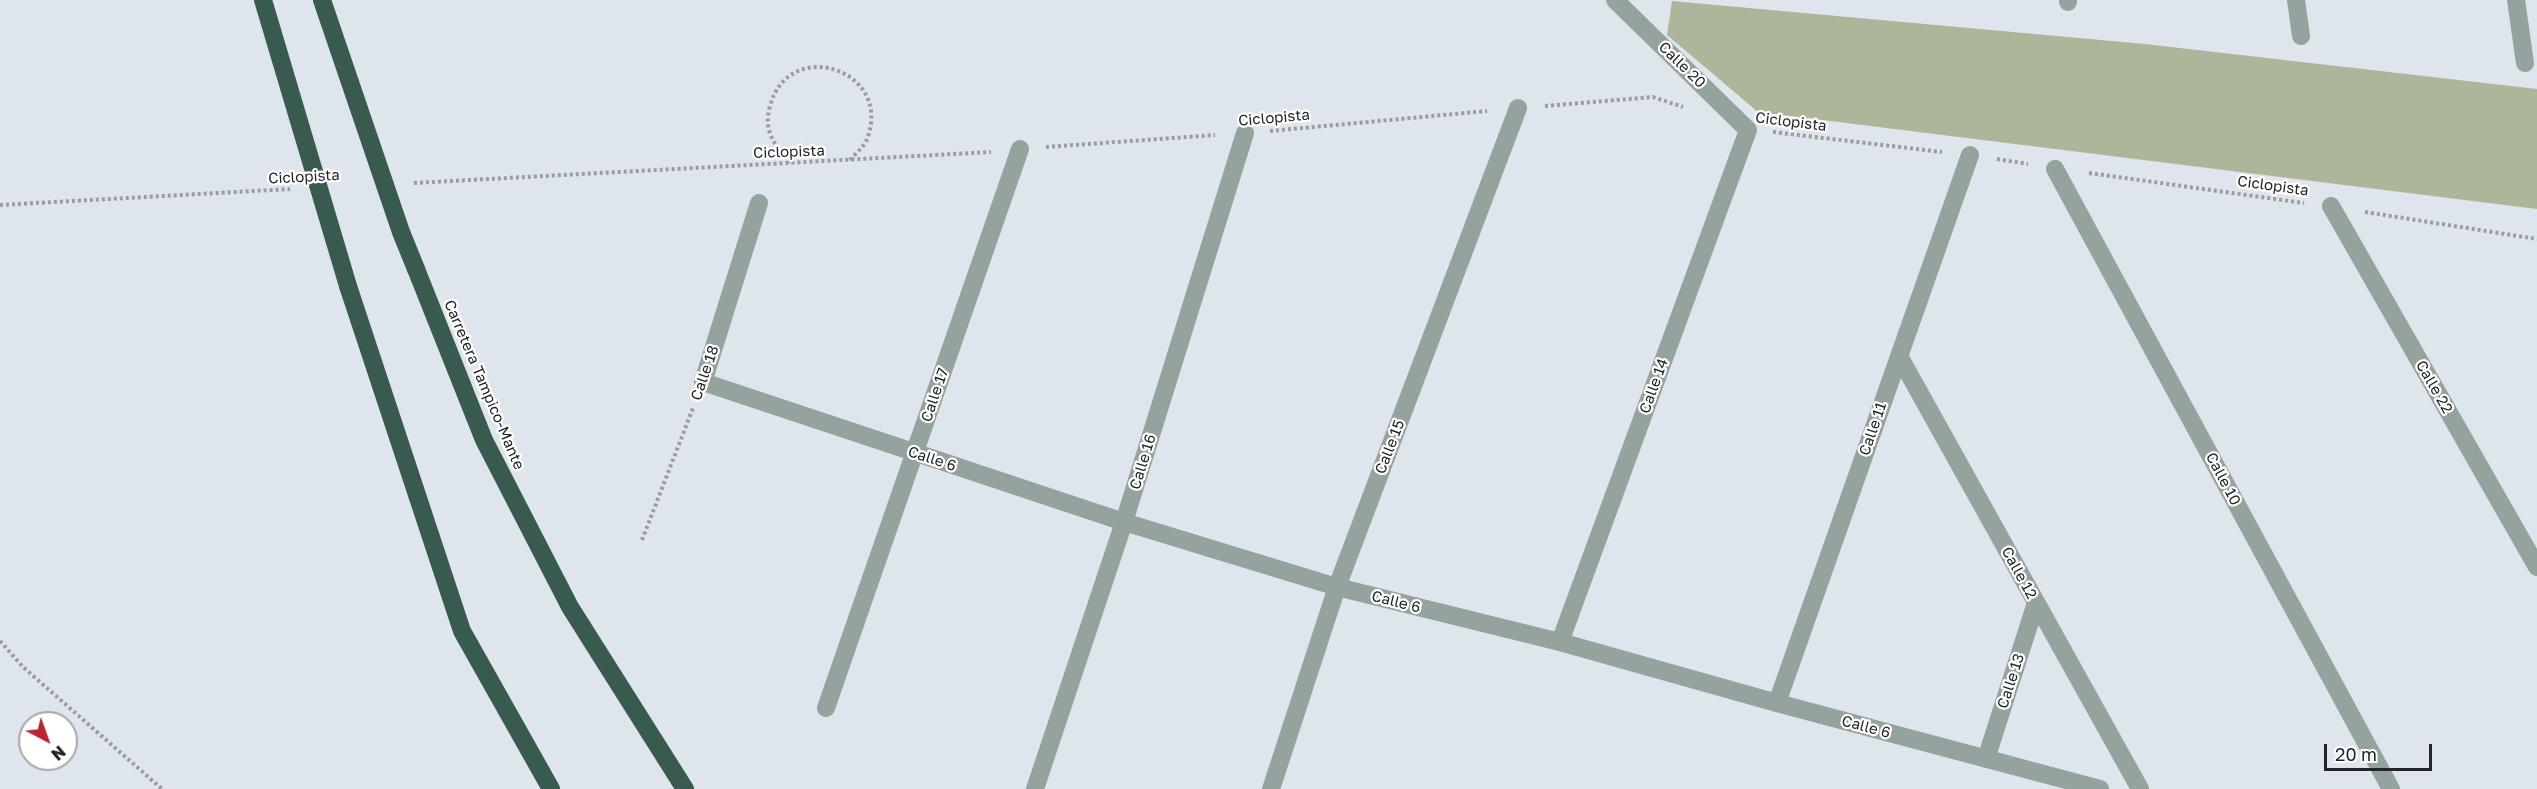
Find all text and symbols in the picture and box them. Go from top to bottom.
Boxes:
street label: Calle 20 [1655,38,1709,92]
street label: Ciclopista [1237,106,1311,130]
street label: Ciclopista [1754,109,1828,135]
street label: Ciclopista [753,142,825,162]
street label: Ciclopista [268,166,340,188]
street label: Ciclopista [2236,172,2310,200]
street label: Carretera Tampico-Mante [440,297,528,473]
street label: Calle 18 [687,343,723,403]
street label: Calle 14 [1636,356,1672,416]
street label: Calle 22 [2412,357,2456,417]
street label: Calle 17 [917,366,953,424]
street label: Calle 11 [1856,400,1890,458]
street label: Calle 15 [1371,417,1409,477]
street label: Calle 16 [1126,432,1160,492]
street label: Calle 6 [906,443,958,475]
street label: Calle 10 [2202,450,2244,508]
street label: Calle 12 [1997,544,2041,602]
street label: Calle 6 [1370,587,1422,617]
street label: Calle 13 [1994,651,2028,711]
north arrow [18,711,78,771]
street label: Calle 6 [1840,712,1892,742]
scale bar [2327,732,2435,770]
text: N [47,742,70,765]
text: 20 m [2335,743,2377,765]

